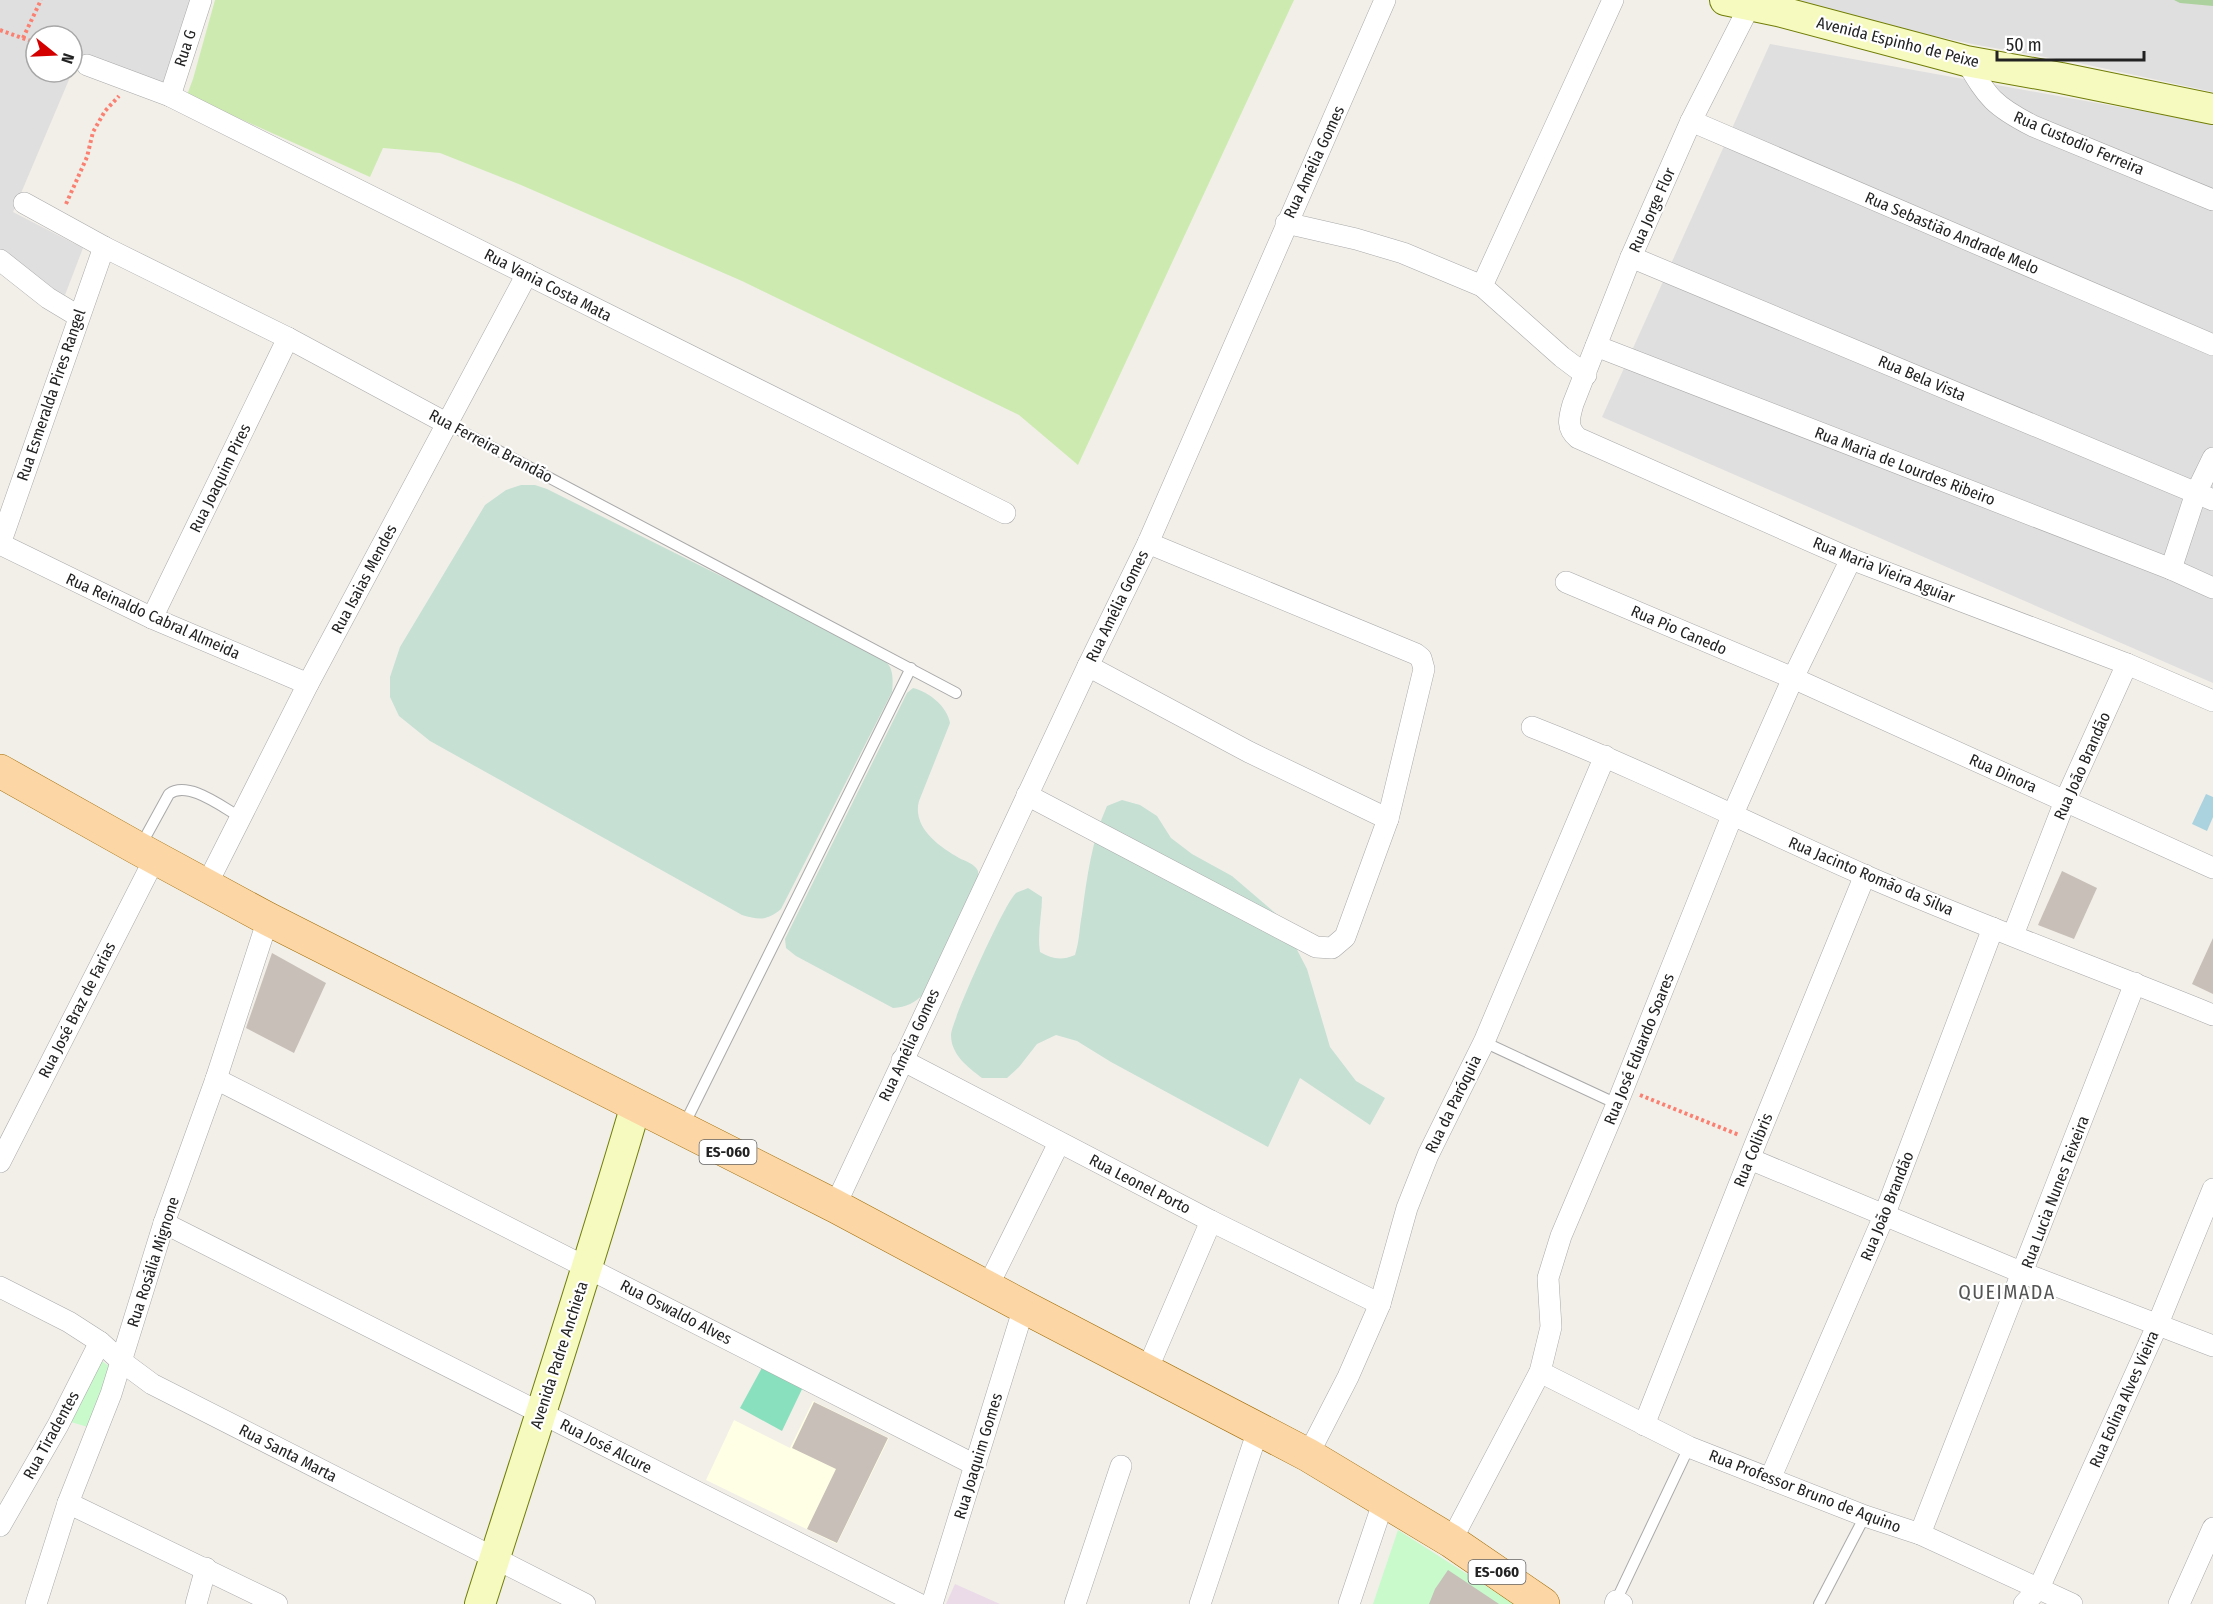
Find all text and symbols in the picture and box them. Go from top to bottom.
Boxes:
street label: Avenida Espinho de Peixe [1815,13,1981,71]
north arrow [24,24,84,84]
scale bar [1997,24,2144,62]
street label: Rua G [170,27,200,69]
text: 50 m [2006,34,2042,56]
text: N [57,51,78,66]
street label: Rua Amélia Gomes [1280,103,1348,221]
street label: Rua Custodio Ferreira [2011,107,2147,179]
street label: Rua Jorge Flor [1625,164,1679,255]
street label: Rua Sebastião Andrade Melo [1862,188,2042,278]
street label: Rua Vania Costa Mata [481,245,615,325]
street label: Rua Esmeralda Pires Rangel [13,307,89,483]
street label: Rua Bela Vista [1875,351,1969,405]
street label: Rua Ferreira Brandão [426,405,556,487]
street label: Rua Joaquim Pires [185,420,255,535]
street label: Rua Maria de Lourdes Ribeiro [1812,423,1998,509]
street label: Rua Isaias Mendes [327,521,401,637]
street label: Rua Maria Vieira Aguiar [1810,533,1958,607]
street label: Rua Amélia Gomes [1082,547,1152,665]
street label: Rua Reinaldo Cabral Almeida [63,569,243,663]
street label: Rua Pio Canedo [1628,601,1730,659]
street label: Rua João Brandão [2050,709,2114,823]
street label: Rua Dinora [1966,750,2040,796]
street label: Rua Jacinto Romão da Silva [1786,833,1957,919]
street label: Rua José Braz de Farias [34,939,120,1081]
street label: Rua José Eduardo Soares [1600,970,1678,1128]
street label: Rua Amélia Gomes [875,986,943,1104]
street label: Rua da Paróquia [1421,1052,1485,1156]
street label: Rua Colibris [1730,1110,1777,1190]
street label: Rua Lucia Nunes Teixeira [2017,1113,2093,1271]
road number: ES-060 [700,1140,756,1164]
street label: Rua João Brandão [1856,1149,1918,1263]
street label: Rua Leonel Porto [1086,1150,1194,1218]
street label: Rua Rosália Mignone [123,1194,183,1330]
street label: Rua Oswaldo Alves [617,1276,735,1348]
street label: Avenida Padre Anchieta [526,1279,592,1431]
district label: QUEIMADA [1958,1280,2056,1304]
street label: Rua Eolina Alves Vieira [2085,1328,2163,1470]
street label: Rua Tiradentes [19,1388,83,1482]
street label: Rua Joaquim Gomes [950,1391,1006,1521]
street label: Rua José Alcure [557,1415,655,1477]
street label: Rua Santa Marta [236,1420,340,1486]
street label: Rua Professor Bruno de Aquino [1706,1446,1904,1536]
road number: ES-060 [1468,1560,1526,1584]

